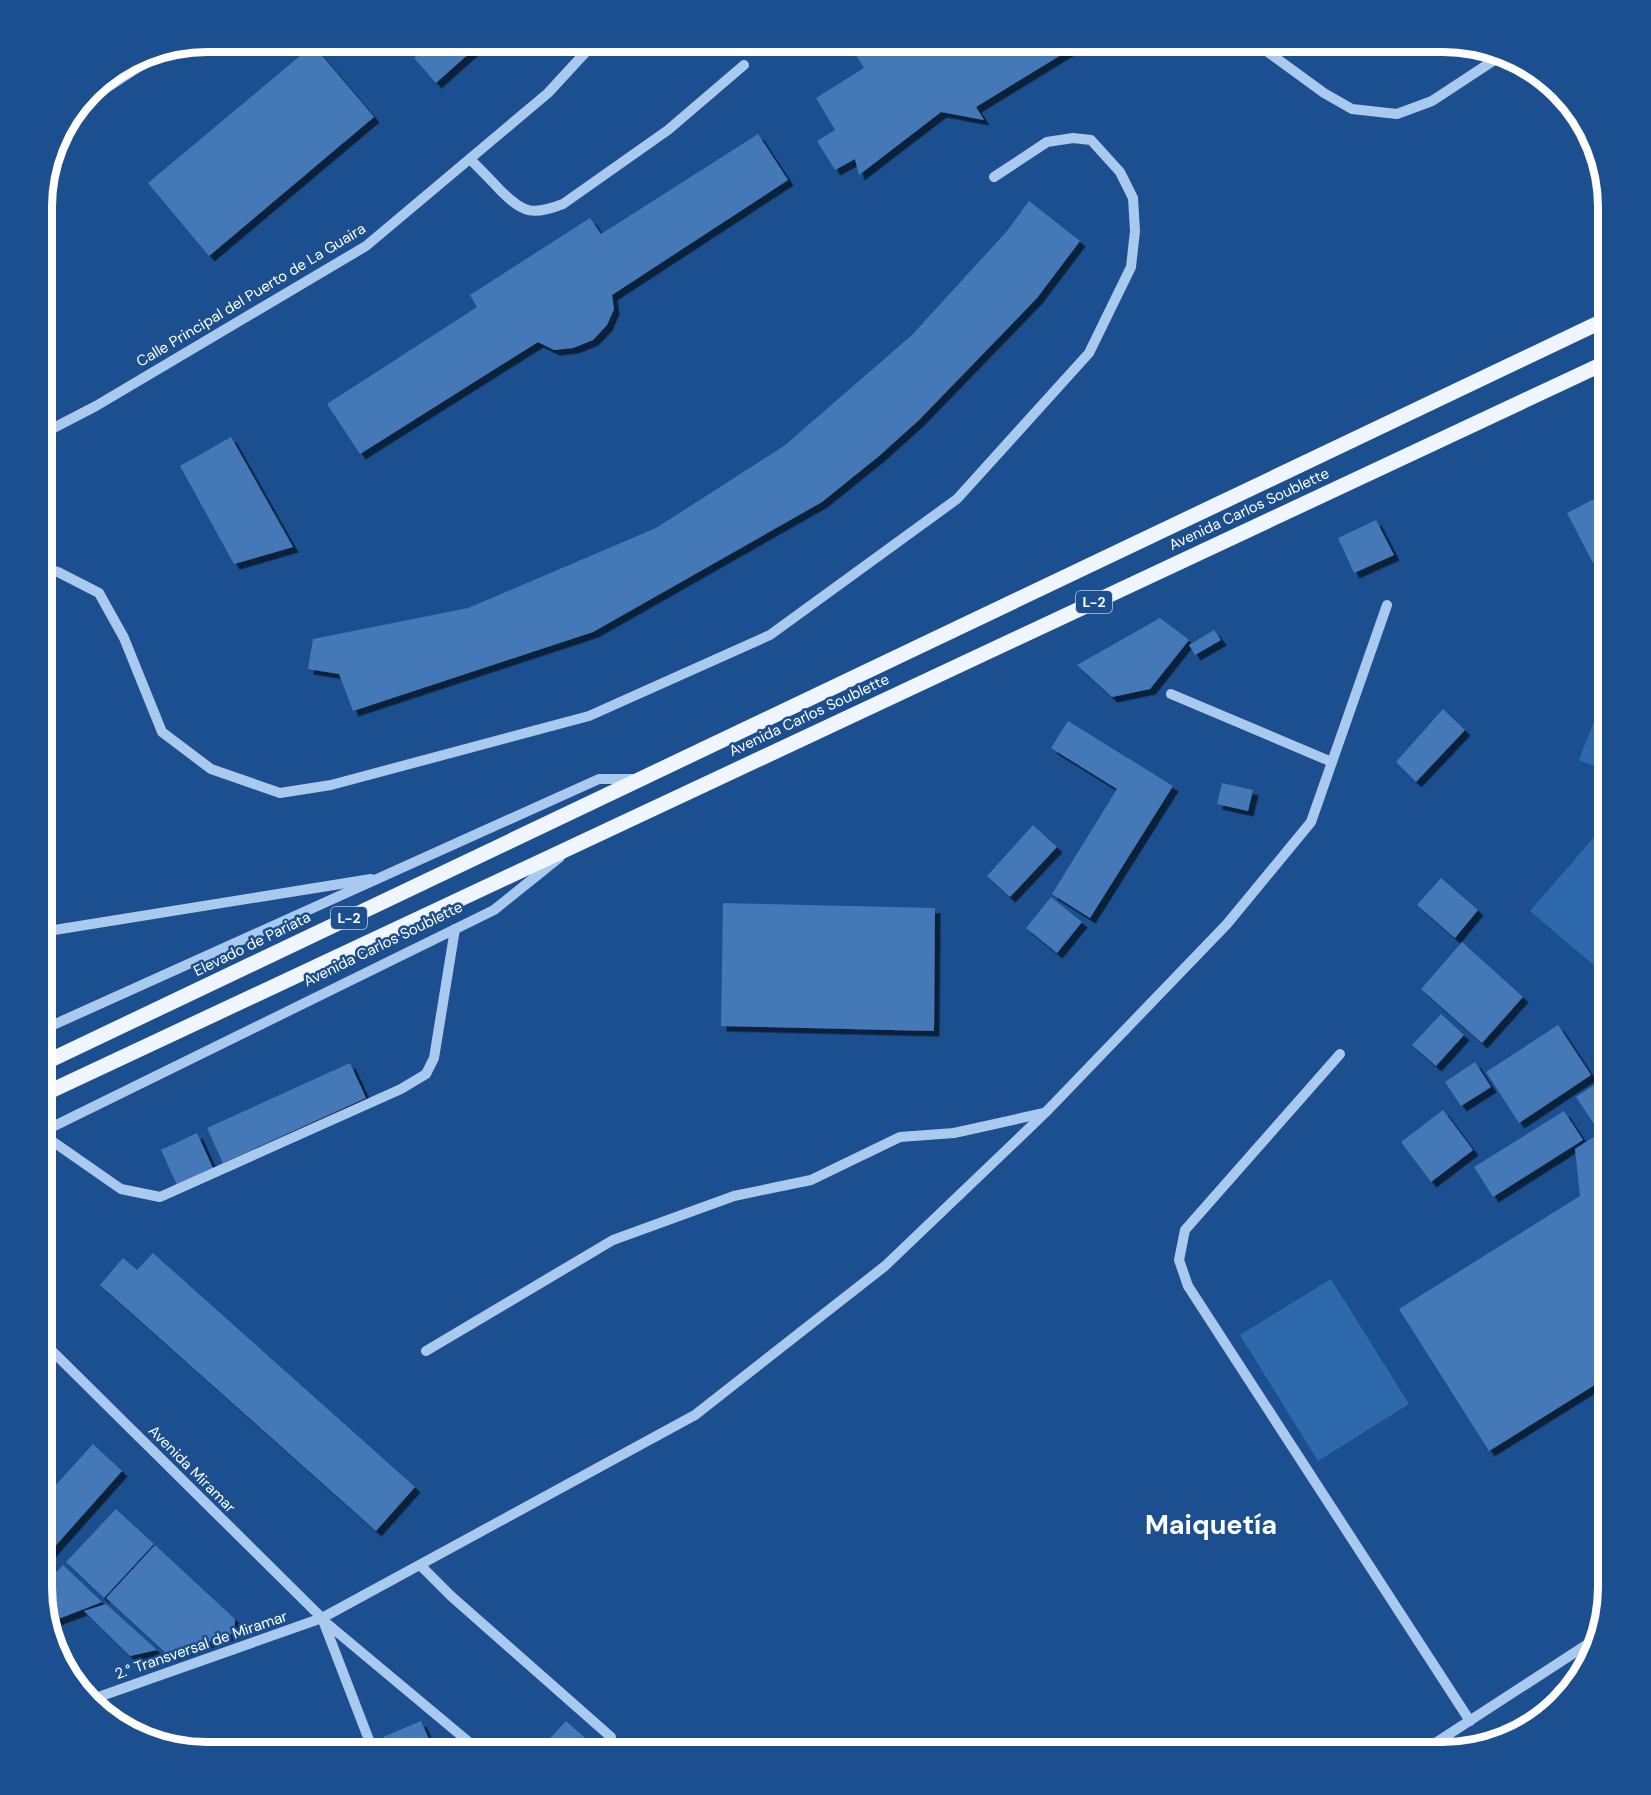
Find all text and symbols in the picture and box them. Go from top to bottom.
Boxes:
street label: Calle Principal del Puerto de La Guaira [133,218,369,372]
street label: Avenida Carlos Soublette [1166,463,1332,555]
road number: L-2 [1076,591,1112,613]
street label: Avenida Carlos Soublette [726,669,892,761]
street label: Avenida Carlos Soublette [300,897,466,991]
street label: Elevado de Pariata [190,907,314,981]
road number: L-2 [331,907,367,929]
street label: Avenida Miramar [144,1421,240,1517]
district label: Maiquetía [1145,1507,1277,1542]
street label: 2.° Transversal de Miramar [112,1606,290,1684]

